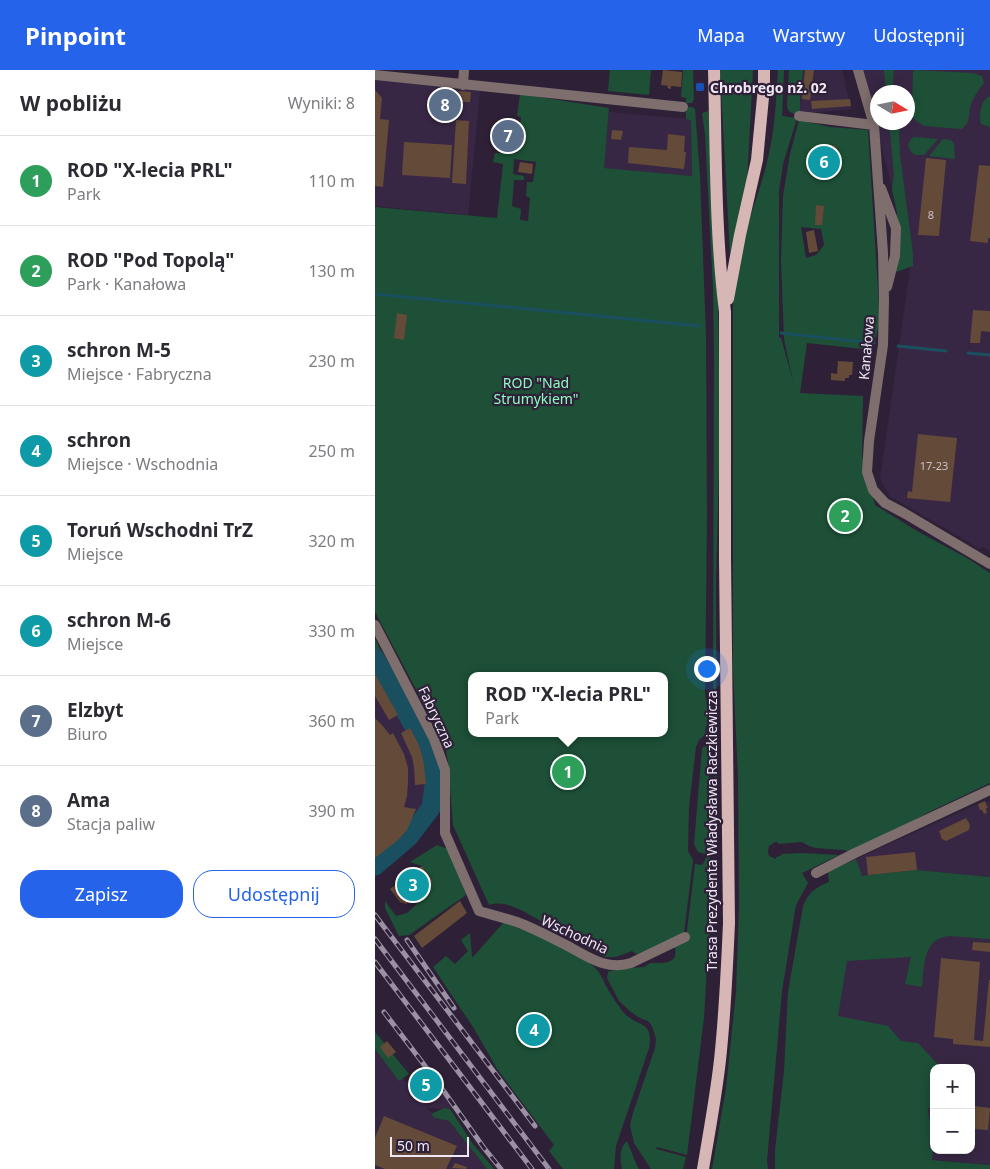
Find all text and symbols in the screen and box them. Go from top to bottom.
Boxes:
text: Pinpoint [25,19,126,52]
text: Mapa [697,23,745,47]
text: Warstwy [773,23,845,47]
text: Udostępnij [873,23,965,47]
place label: Chrobrego nż. 02 [710,78,827,97]
marker: Chrobrego nż. 02 [694,81,706,93]
north arrow [870,85,915,130]
pin: 8 [429,86,461,124]
text: W pobliżu [20,89,122,117]
text: Wyniki: 8 [288,92,355,114]
pin: 7 [492,117,524,155]
pin: 6 [808,143,840,181]
text: ROD "X-lecia PRL" [67,157,233,183]
text: 1 [31,170,41,192]
text: 110 m [308,170,355,192]
text: Park [67,183,101,205]
house number: 8 [928,207,934,222]
text: ROD "Pod Topolą" [67,247,234,273]
text: 2 [31,260,41,282]
text: 130 m [308,260,355,282]
text: Park · Kanałowa [67,273,186,295]
street label: Kanałowa [854,315,878,381]
text: schron M-5 [67,337,171,363]
text: 3 [31,350,41,372]
text: 230 m [308,350,355,372]
text: Miejsce · Fabryczna [67,363,212,385]
park label: ROD "Nad Strumykiem" [493,373,579,408]
text: schron [67,427,131,453]
text: 4 [31,440,41,462]
text: 250 m [308,440,355,462]
text: Miejsce · Wschodnia [67,453,218,475]
house number: 17-23 [920,458,948,473]
pin: 2 [829,497,861,535]
text: Toruń Wschodni TrZ [67,517,253,543]
text: 5 [31,530,41,552]
text: 320 m [308,530,355,552]
text: Miejsce [67,543,123,565]
text: schron M-6 [67,607,171,633]
text: 6 [31,620,41,642]
text: 330 m [308,620,355,642]
text: Miejsce [67,633,123,655]
your location [694,656,720,682]
popup [468,672,668,737]
text: ROD "X-lecia PRL" [485,681,651,707]
street label: Fabryczna [414,683,460,751]
street label: Trasa Prezydenta Władysława Raczkiewicza [702,690,721,972]
text: Elzbyt [67,697,123,723]
text: Park [485,707,519,729]
text: 7 [31,710,41,732]
text: 360 m [308,710,355,732]
text: Biuro [67,723,107,745]
pin: 1 [552,753,584,791]
text: Ama [67,787,110,813]
text: 8 [31,800,41,822]
text: 390 m [308,800,355,822]
text: Stacja paliw [67,813,155,835]
pin: 3 [397,866,429,904]
button: Zapisz [20,870,183,918]
button: Udostępnij [193,870,355,918]
street label: Wschodnia [538,910,612,958]
pin: 4 [518,1011,550,1049]
map controls [930,1064,975,1154]
button: + [930,1064,975,1109]
pin: 5 [410,1066,442,1104]
button: − [930,1109,975,1154]
scale bar [390,1134,469,1157]
text: 50 m [397,1136,430,1155]

